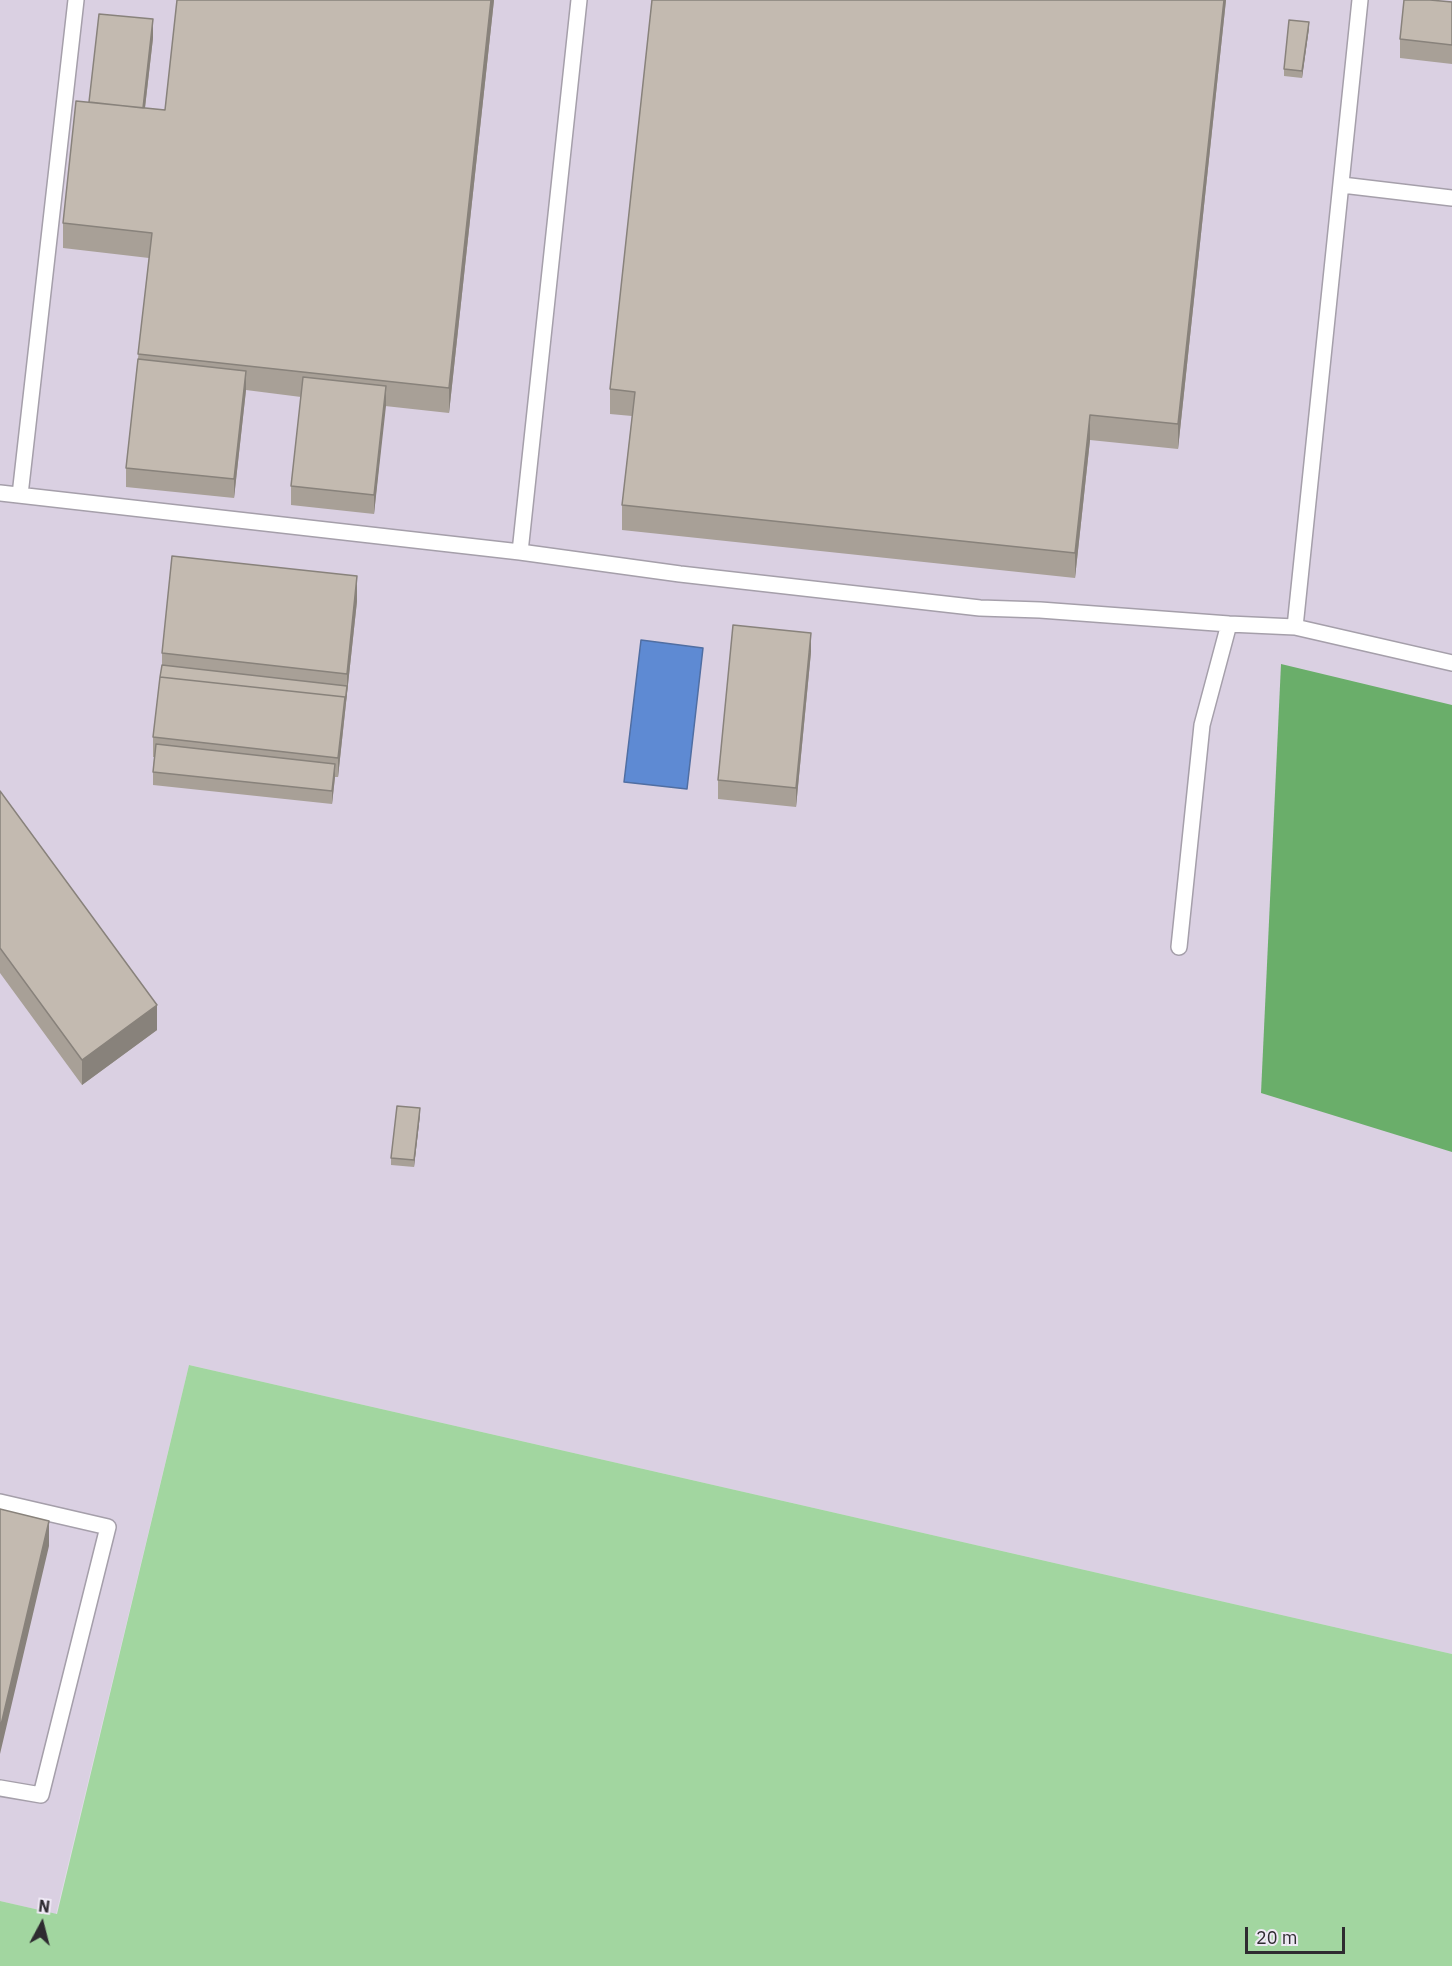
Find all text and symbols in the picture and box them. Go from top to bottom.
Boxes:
north arrow [12,1894,72,1954]
text: N [37,1896,51,1917]
scale bar [1248,1915,1348,1953]
text: 20 m [1256,1926,1298,1949]

